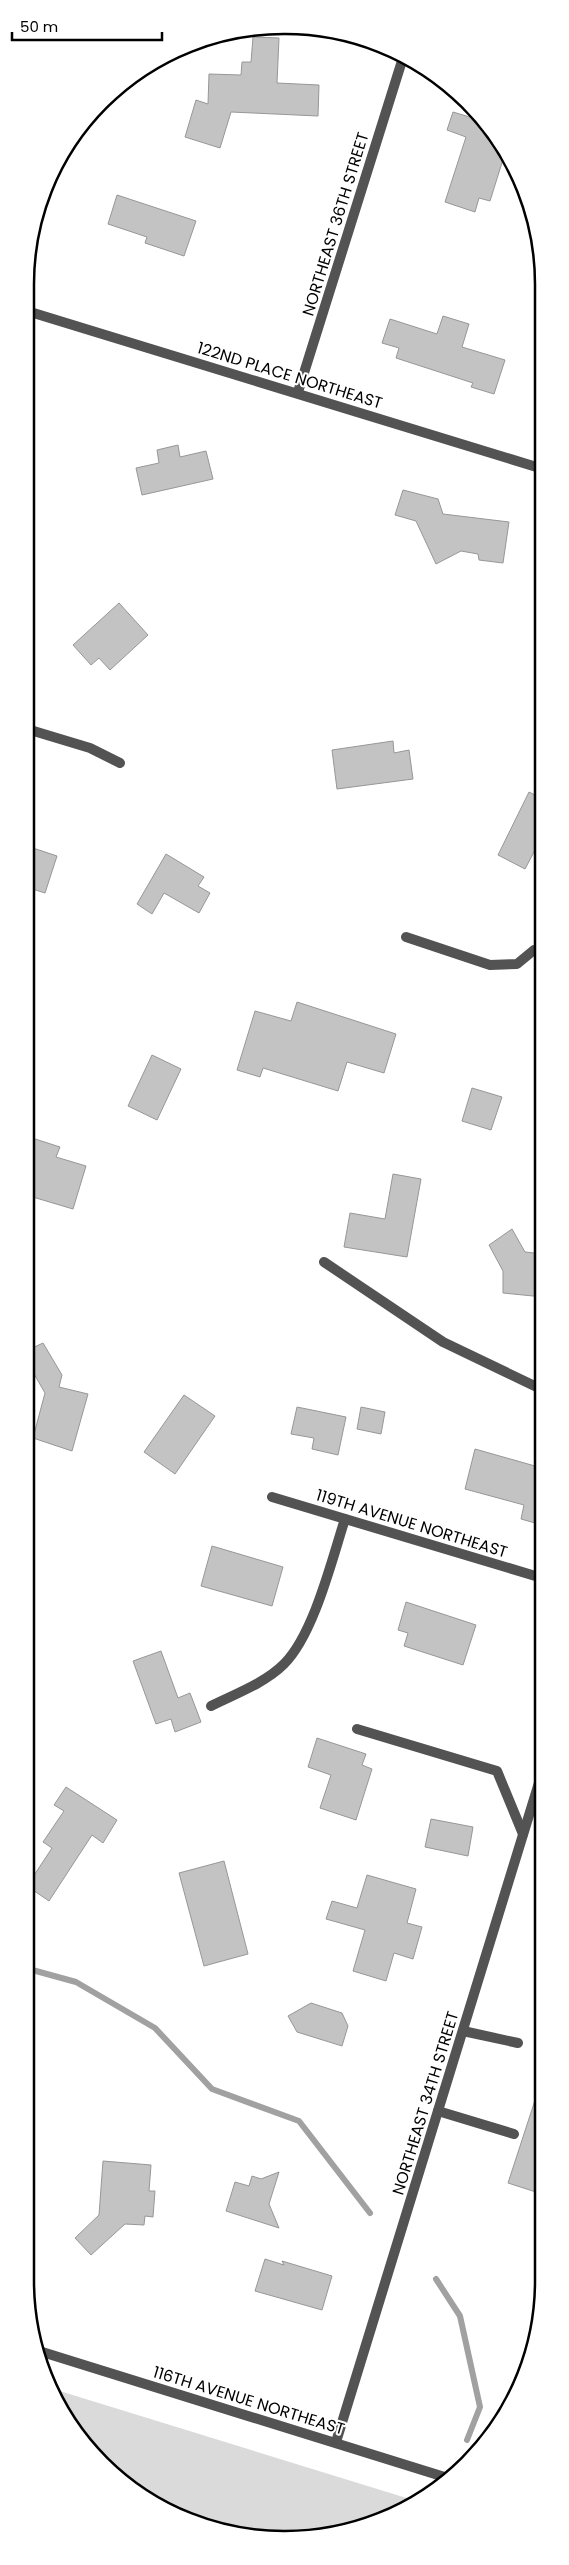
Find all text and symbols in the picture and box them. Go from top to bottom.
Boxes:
scale bar [12,10,162,42]
text: 50 m [20,16,58,37]
street label: NORTHEAST 36TH STREET [297,129,375,319]
street label: 122ND PLACE NORTHEAST [194,336,386,415]
street label: 119TH AVENUE NORTHEAST [313,1483,511,1564]
street label: NORTHEAST 34TH STREET [387,2008,464,2198]
street label: 116TH AVENUE NORTHEAST [150,2360,348,2441]

